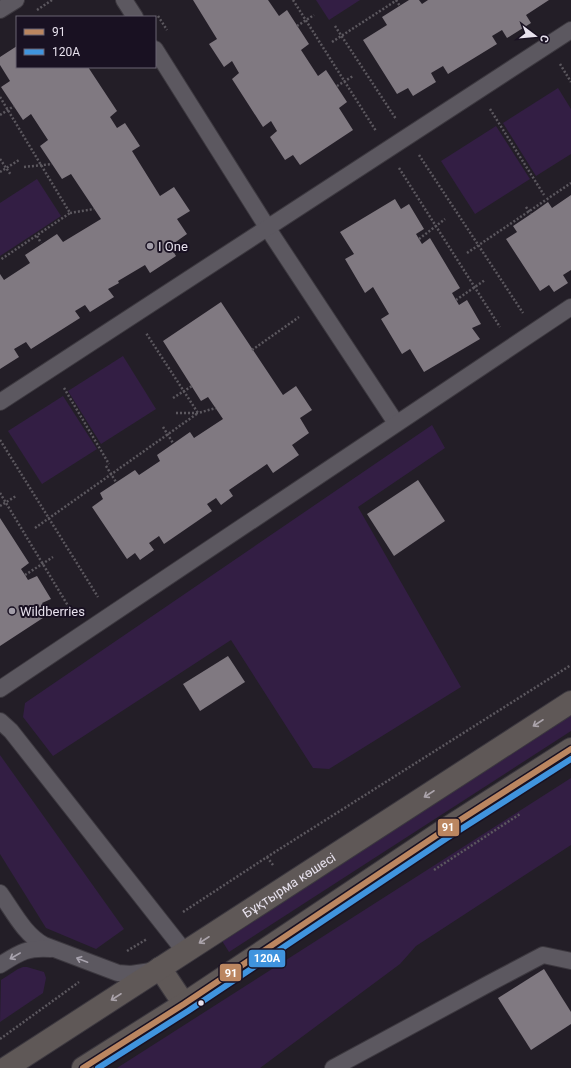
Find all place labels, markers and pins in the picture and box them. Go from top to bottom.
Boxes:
place label: I One [158,239,188,254]
marker: I One [145,241,155,251]
place label: Wildberries [20,604,85,619]
marker: Wildberries [7,606,17,616]
unlabelled marker [196,998,206,1008]

